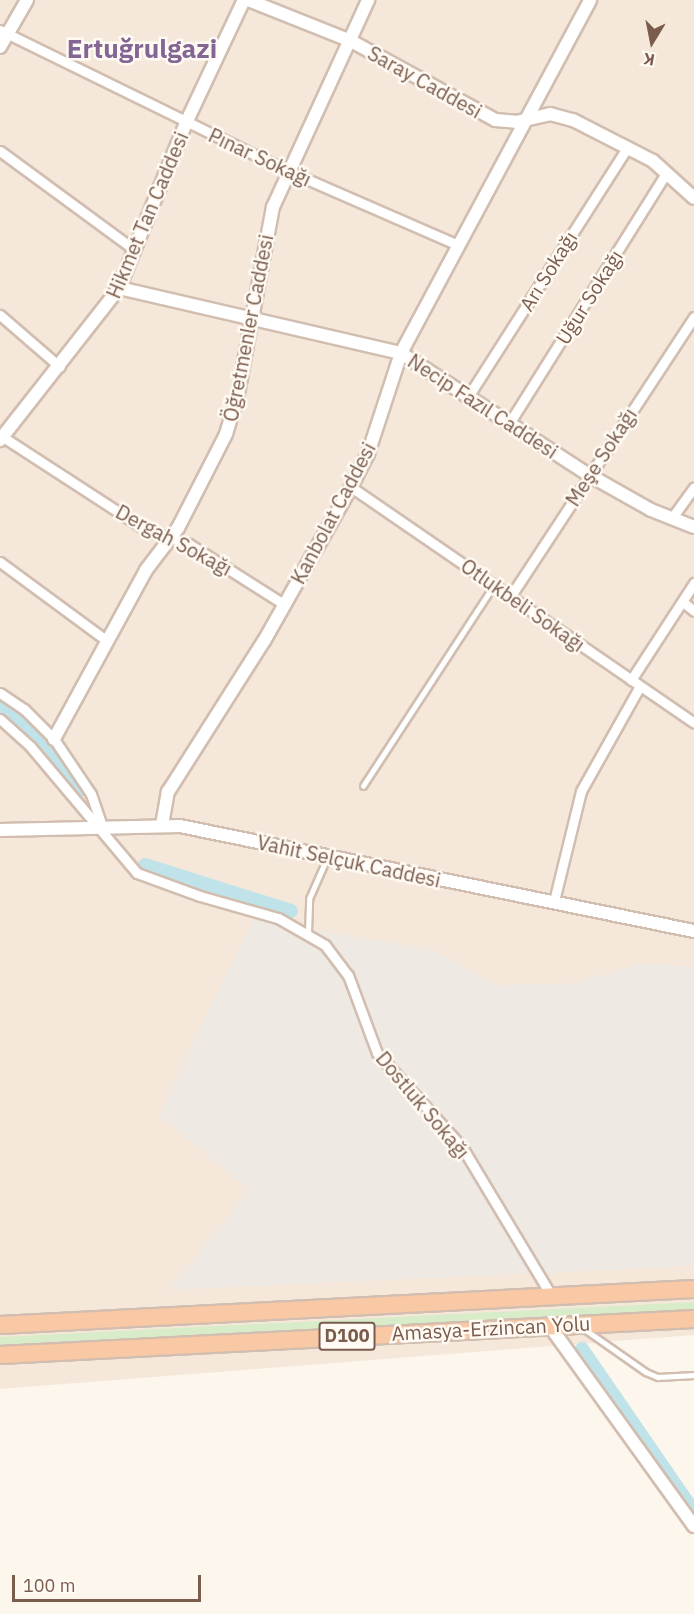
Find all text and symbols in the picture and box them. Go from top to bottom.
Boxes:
north arrow [622,12,682,72]
district label: Ertuğrulgazi [67,33,217,65]
street label: Saray Caddesi [364,41,486,123]
text: K [642,49,656,71]
street label: Pınar Sokağı [205,123,315,191]
street label: Hikmet Tan Caddesi [101,128,193,302]
street label: Arı Sokağı [514,227,582,315]
street label: Öğretmenler Caddesi [218,232,278,424]
street label: Uğur Sokağı [551,245,627,349]
street label: Necip Fazıl Caddesi [403,349,563,463]
street label: Meşe Sokağı [560,403,642,511]
street label: Kanbolat Caddesi [286,438,380,588]
street label: Dergah Sokağı [112,499,236,581]
street label: Otlukbeli Sokağı [456,553,590,657]
street label: Vahit Selçuk Caddesi [255,830,443,892]
street label: Dostluk Sokağı [371,1046,475,1164]
street label: Amasya-Erzincan Yolu [391,1311,591,1345]
road number: D100 [318,1321,376,1351]
scale bar [15,1563,204,1601]
text: 100 m [23,1574,75,1597]

